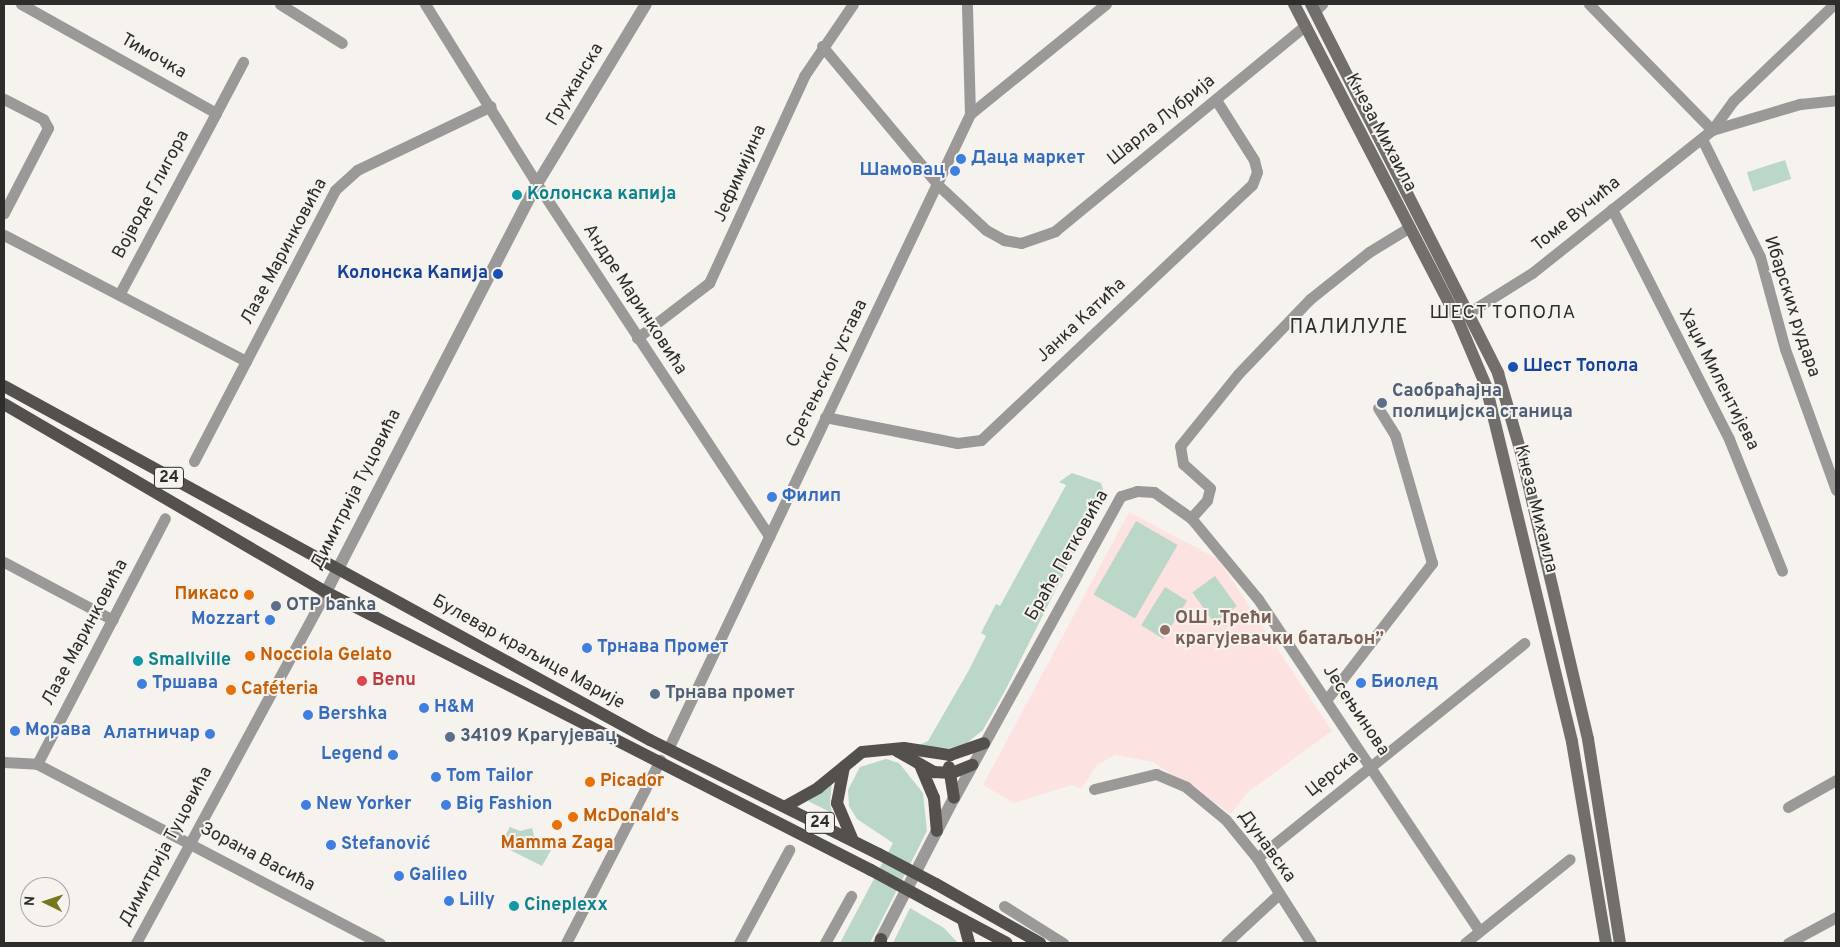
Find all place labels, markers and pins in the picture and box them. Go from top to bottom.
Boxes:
place label: Даца маркет [971,148,1085,170]
marker: Даца маркет [955,153,967,165]
place label: Шамовац [860,160,945,182]
marker: Шамовац [949,165,961,177]
place label: Колонска капија [527,184,676,206]
marker: Колонска капија [511,189,523,201]
place label: Колонска Капија [337,263,488,285]
marker: Колонска Капија [492,268,504,280]
place label: Шест Топола [1523,356,1638,378]
marker: Шест Топола [1507,361,1519,373]
place label: Саобраћајна полицијска станица [1392,382,1573,424]
marker: Саобраћајна полицијска станица [1376,397,1388,409]
place label: Филип [782,486,841,508]
marker: Филип [766,491,778,503]
place label: Пикасо [175,584,239,606]
marker: Пикасо [243,589,255,601]
place label: OTP banka [286,595,376,617]
marker: OTP banka [270,600,282,612]
place label: Mozzart [191,609,260,631]
place label: ОШ „Трећи крагујевачки батаљон” [1175,609,1384,652]
marker: Mozzart [264,614,276,626]
marker: ОШ „Трећи крагујевачки батаљон” [1159,624,1171,636]
place label: Трнава Промет [597,637,728,659]
marker: Трнава Промет [581,642,593,654]
place label: Nocciola Gelato [260,645,392,667]
place label: Smallville [148,650,231,672]
marker: Nocciola Gelato [244,650,256,662]
marker: Smallville [132,655,144,667]
place label: Benu [372,670,416,692]
place label: Биолед [1371,672,1438,694]
place label: Тршава [152,673,218,695]
marker: Benu [356,675,368,687]
marker: Биолед [1355,677,1367,689]
marker: Тршава [136,678,148,690]
place label: Caféteria [241,679,318,701]
place label: Трнава промет [665,683,795,705]
marker: Caféteria [225,684,237,696]
marker: Трнава промет [649,688,661,700]
place label: H&M [434,697,474,719]
marker: H&M [418,702,430,714]
place label: Bershka [318,704,387,726]
marker: Bershka [302,709,314,721]
place label: Морава [25,720,91,742]
place label: Алатничар [103,723,200,745]
marker: Морава [9,725,21,737]
place label: 34109 Крагујевац [460,726,617,748]
marker: Алатничар [204,728,216,740]
marker: 34109 Крагујевац [444,731,456,743]
place label: Legend [321,744,383,766]
marker: Legend [387,749,399,761]
place label: Tom Tailor [446,766,533,788]
marker: Tom Tailor [430,771,442,783]
place label: Picador [600,771,664,793]
marker: Picador [584,776,596,788]
place label: New Yorker [316,794,412,816]
place label: Big Fashion [456,794,553,816]
marker: New Yorker [300,799,312,811]
marker: Big Fashion [440,799,452,811]
place label: McDonald's [583,806,679,828]
marker: McDonald's [567,811,579,823]
marker: Mamma Zaga [551,819,563,831]
place label: Mamma Zaga [501,833,613,855]
place label: Stefanović [341,834,431,856]
marker: Stefanović [325,839,337,851]
place label: Galileo [409,865,467,887]
marker: Galileo [393,870,405,882]
place label: Lilly [459,890,495,912]
marker: Lilly [443,895,455,907]
place label: Cineplexx [524,895,608,917]
marker: Cineplexx [508,900,520,912]

